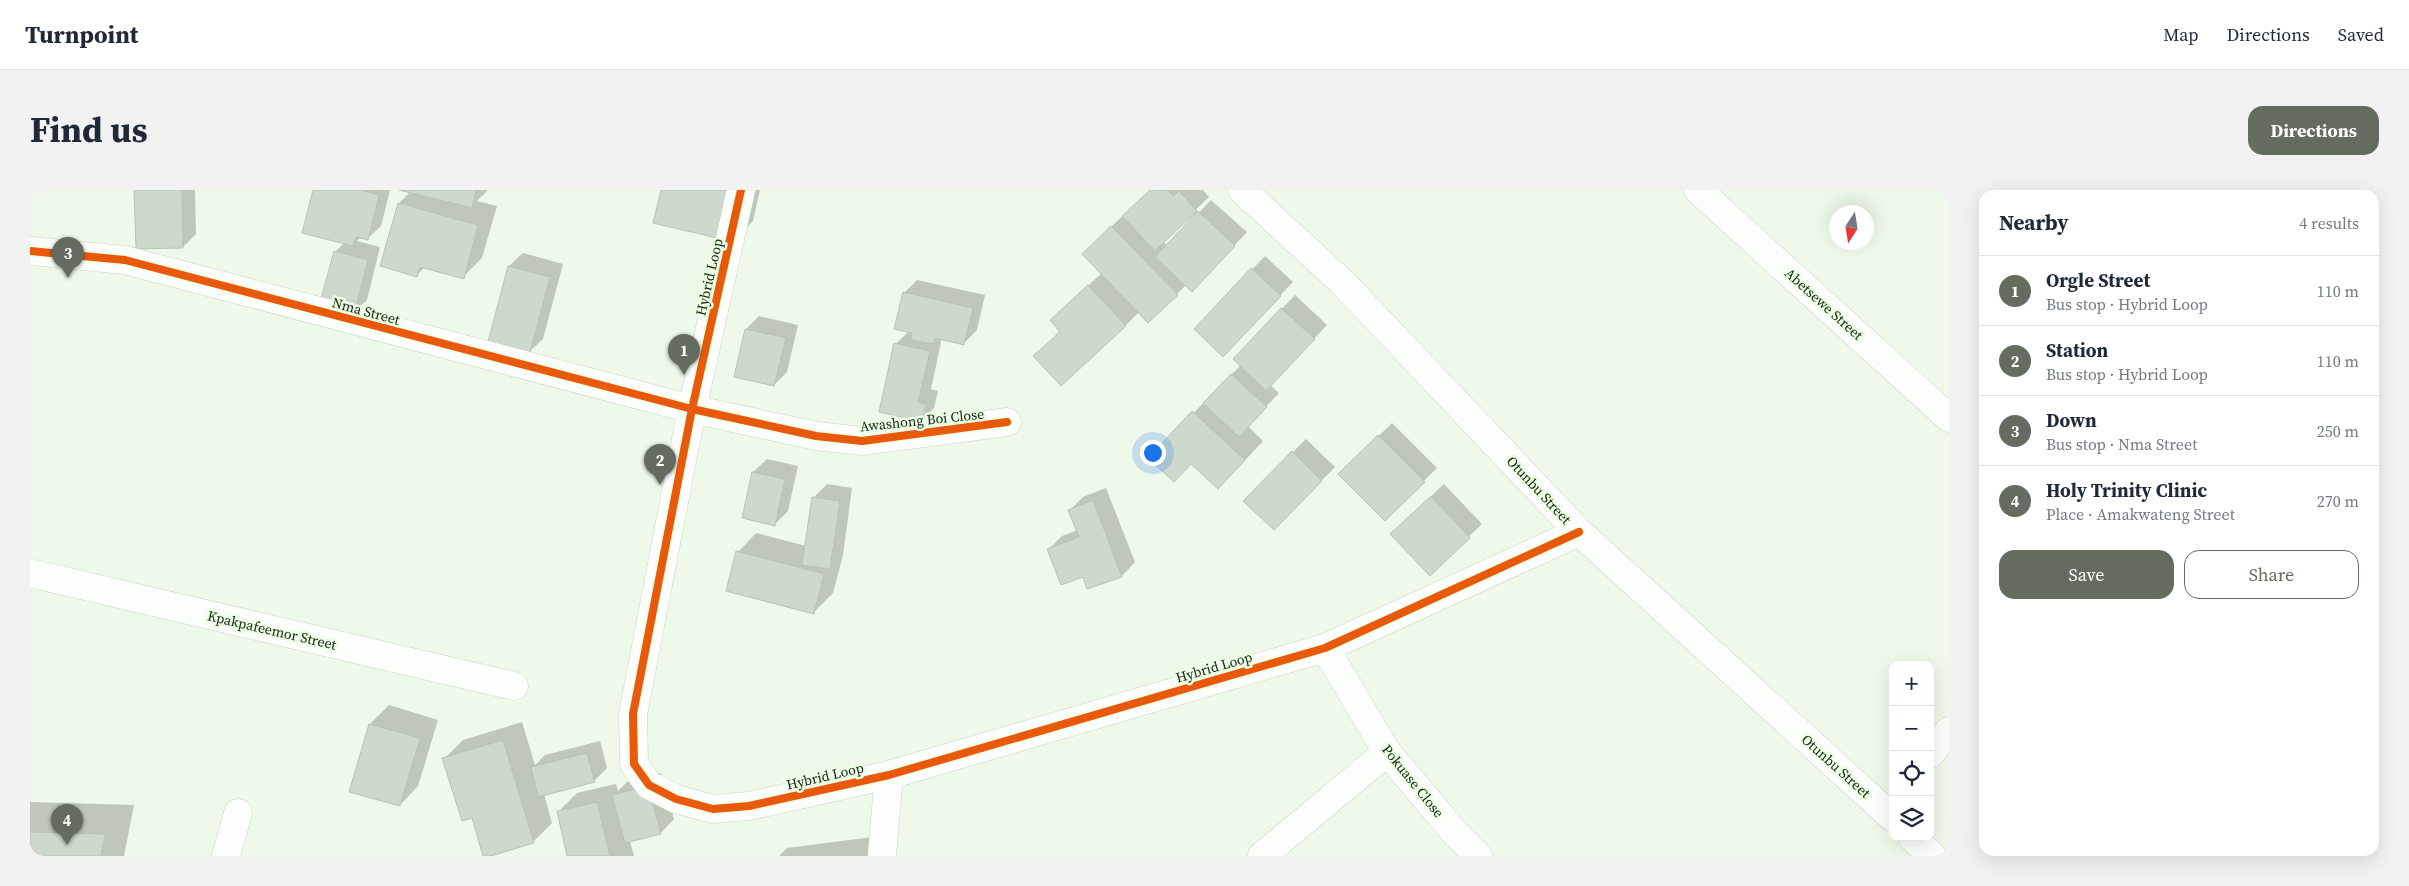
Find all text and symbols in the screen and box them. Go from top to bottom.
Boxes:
text: Turnpoint [25,18,138,51]
text: Map [2163,22,2199,47]
text: Directions [2227,22,2310,47]
text: Saved [2338,22,2384,47]
text: Find us [30,106,148,154]
button: Directions [2248,106,2379,155]
north arrow [1829,205,1874,250]
text: Nearby [1999,208,2069,237]
text: 4 results [2299,212,2359,234]
street label: Hybrid Loop [690,236,728,318]
pin: 3 [52,237,84,278]
street label: Abetsewe Street [1780,263,1868,345]
text: Orgle Street [2046,267,2150,293]
text: 1 [2011,280,2019,302]
text: 110 m [2317,280,2359,302]
street label: Nma Street [330,292,403,330]
text: Bus stop · Hybrid Loop [2046,293,2208,315]
pin: 1 [668,334,700,375]
text: Station [2046,337,2108,363]
text: 2 [2011,350,2019,372]
text: 110 m [2317,350,2359,372]
text: Bus stop · Hybrid Loop [2046,363,2208,385]
street label: Awashong Boi Close [859,404,985,436]
text: Down [2046,407,2097,433]
text: 3 [2011,420,2019,442]
text: 250 m [2317,420,2359,442]
text: Bus stop · Nma Street [2046,433,2197,455]
your location [1140,440,1166,466]
pin: 2 [644,444,676,485]
street label: Otunbu Street [1502,451,1576,529]
text: Holy Trinity Clinic [2046,477,2207,503]
text: 4 [2011,490,2019,512]
text: 270 m [2317,490,2359,512]
text: Place · Amakwateng Street [2046,503,2235,525]
button: Save [1999,550,2174,599]
button: Share [2184,550,2359,599]
street label: Kpakpafeemor Street [206,605,339,655]
street label: Hybrid Loop [1173,647,1255,687]
map controls [1889,661,1934,841]
button: + [1889,661,1934,706]
button: − [1889,706,1934,751]
street label: Otunbu Street [1797,730,1875,803]
street label: Pokuase Close [1377,740,1449,822]
button: locate [1889,751,1934,796]
street label: Hybrid Loop [784,757,866,795]
button: layers [1889,796,1934,841]
pin: 4 [51,804,83,845]

